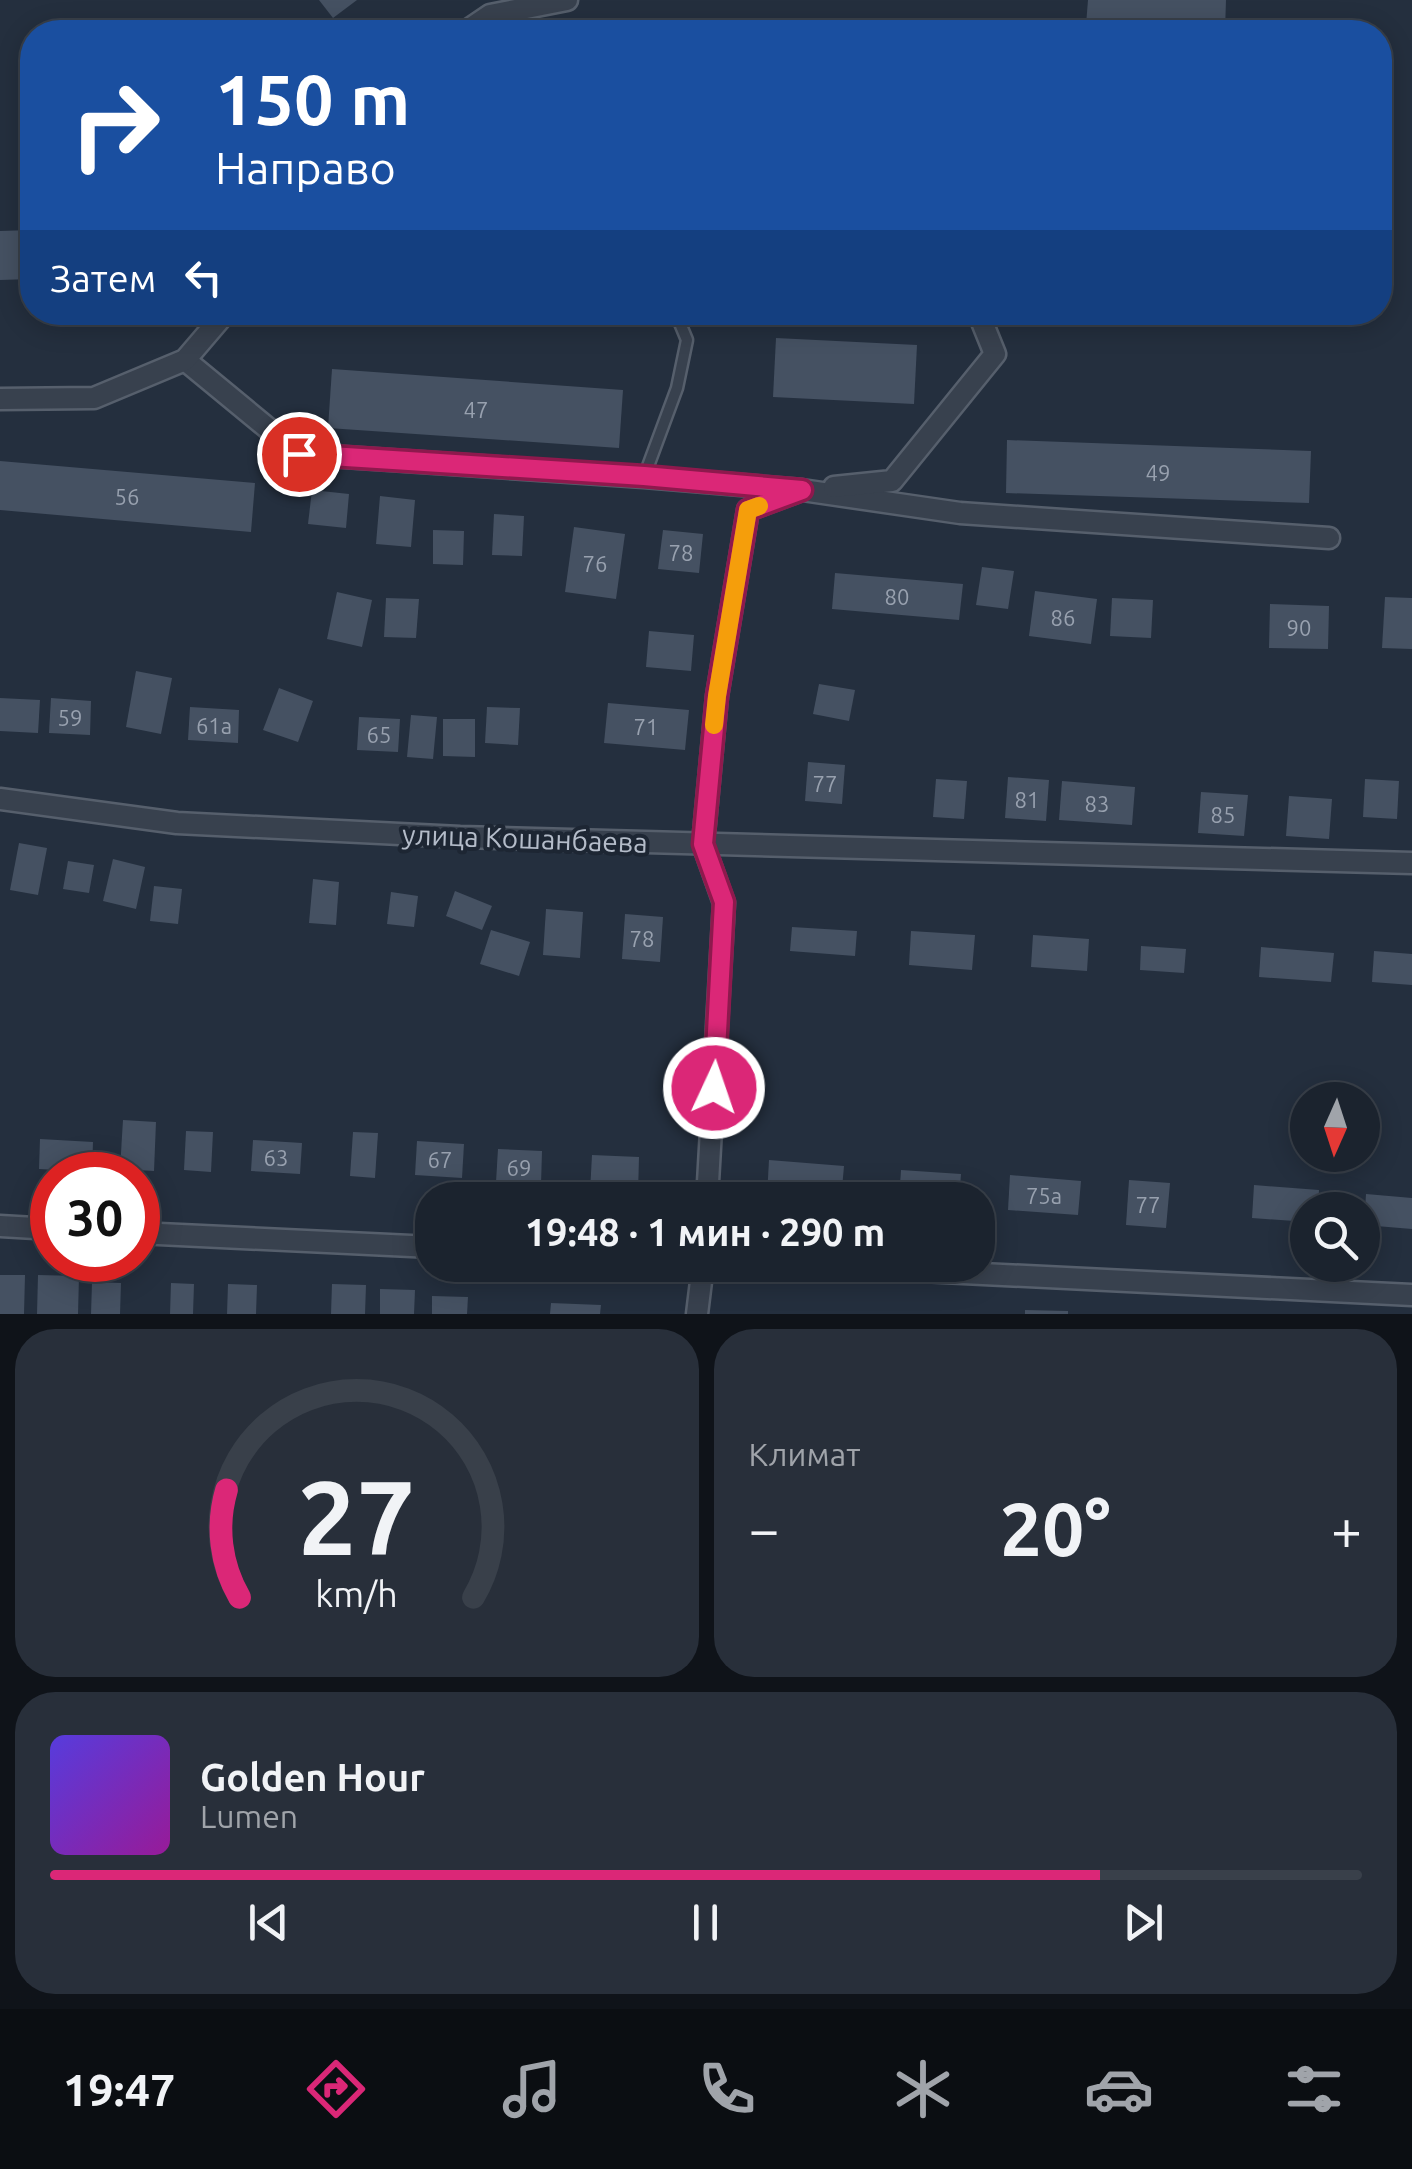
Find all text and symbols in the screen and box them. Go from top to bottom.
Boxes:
icon: right [50,60,180,190]
text: 150 m [215,60,410,138]
text: Направо [215,142,396,193]
icon: left [176,250,231,305]
text: Затем [50,257,156,299]
house number: 47 [464,397,488,422]
pin [257,412,342,497]
icon: arrive [272,427,327,482]
house number: 49 [1146,460,1170,485]
house number: 56 [115,484,139,509]
house number: 78 [669,540,693,565]
house number: 76 [583,551,607,576]
house number: 80 [885,584,909,609]
house number: 86 [1051,605,1075,630]
house number: 90 [1287,615,1311,640]
house number: 59 [58,705,82,730]
house number: 61а [196,713,232,738]
house number: 71 [634,714,658,739]
house number: 65 [367,722,391,747]
house number: 77 [813,771,837,796]
house number: 81 [1015,787,1039,812]
house number: 83 [1085,791,1109,816]
house number: 85 [1211,802,1235,827]
street label: улица Кошанбаева [402,818,648,858]
house number: 78 [630,926,654,951]
position arrow [662,1036,766,1140]
north arrow [1290,1082,1380,1172]
map controls [1290,1082,1380,1282]
house number: 63 [264,1145,288,1170]
house number: 67 [428,1147,452,1172]
speed limit sign: 30 [30,1152,160,1282]
house number: 69 [507,1155,531,1180]
house number: 75а [1026,1183,1062,1208]
house number: 77 [1136,1192,1160,1217]
button: search [1290,1192,1380,1282]
text: 19:48 · 1 мин · 290 m [525,1211,885,1253]
text: Климат [749,1436,860,1472]
text: 27 [298,1458,415,1575]
text: 20° [1000,1486,1111,1570]
text: − [749,1498,780,1559]
text: + [1331,1498,1362,1559]
text: km/h [315,1574,398,1614]
text: Golden Hour [200,1756,425,1798]
text: Lumen [200,1798,298,1834]
icon: previous [241,1895,296,1950]
icon: pause [678,1895,733,1950]
icon: next [1116,1895,1171,1950]
icon: directions [301,2054,371,2124]
icon: music [497,2054,567,2124]
icon: phone [692,2054,762,2124]
icon: climate [888,2054,958,2124]
icon: car [1084,2054,1154,2124]
icon: filters [1279,2054,1349,2124]
text: 19:47 [63,2064,175,2115]

